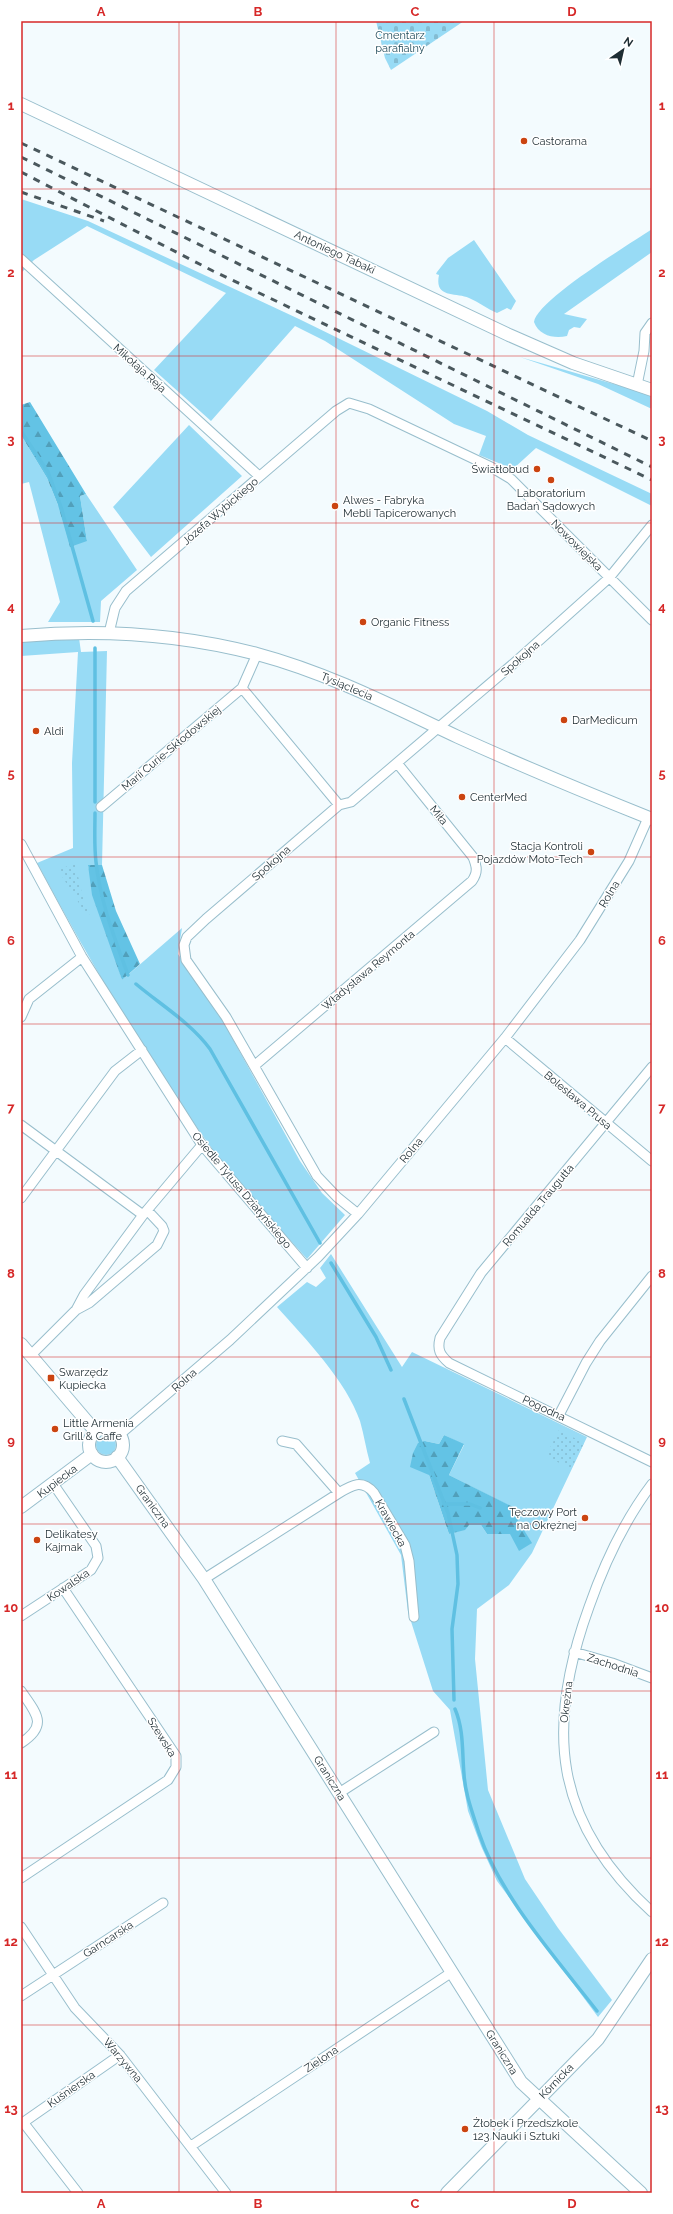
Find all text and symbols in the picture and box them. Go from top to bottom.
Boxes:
text: A [97,4,106,19]
text: B [254,4,263,19]
text: C [411,4,420,19]
text: D [567,4,577,19]
park label: Cmentarz parafialny [375,29,425,55]
north arrow [603,30,643,70]
text: N [621,34,635,50]
text: 1 [8,98,15,113]
text: 1 [659,98,666,113]
place label: Castorama [532,135,587,148]
marker: Castorama [519,136,529,146]
street label: Antoniego Tabaki [292,228,377,277]
text: 2 [7,265,15,280]
text: 2 [658,265,666,280]
street label: Mikołaja Reja [111,341,169,395]
text: 3 [7,432,15,447]
text: 3 [658,432,666,447]
place label: Światłobud [472,462,529,476]
marker: Światłobud [532,464,542,474]
street label: Józefa Wybickiego [180,475,261,548]
marker: Laboratorium Badań Sądowych [546,475,556,485]
place label: Laboratorium Badań Sądowych [507,487,595,513]
place label: Alwes - Fabryka Mebli Tapicerowanych [343,494,456,520]
marker: Alwes - Fabryka Mebli Tapicerowanych [330,501,340,511]
street label: Nowowiejska [548,517,605,574]
text: 4 [7,599,15,614]
text: 4 [658,599,666,614]
place label: Organic Fitness [371,616,449,629]
marker: Organic Fitness [358,617,368,627]
street label: Spokojna [498,638,542,679]
street label: Tysiąclecia [319,670,375,703]
street label: Marii Curie-Skłodowskiej [119,703,223,794]
place label: DarMedicum [572,714,638,727]
marker: DarMedicum [559,715,569,725]
place label: Aldi [44,725,64,738]
marker: Aldi [31,726,41,736]
text: 5 [7,766,15,781]
text: 5 [658,766,666,781]
place label: CenterMed [470,791,527,804]
marker: CenterMed [457,792,467,802]
street label: Miła [427,803,450,828]
place label: Stacja Kontroli Pojazdów Moto-Tech [477,840,583,866]
street label: Spokojna [249,843,293,884]
marker: Stacja Kontroli Pojazdów Moto-Tech [586,847,596,857]
street label: Rolna [596,879,622,910]
street label: Władysława Reymonta [319,928,417,1013]
text: 6 [7,933,15,948]
text: 6 [658,933,666,948]
street label: Bolesława Prusa [541,1068,614,1132]
text: 7 [7,1100,15,1115]
text: 7 [658,1100,666,1115]
street label: Osiedle Tytusa Działyńskiego [189,1130,294,1251]
street label: Rolna [397,1135,426,1166]
street label: Romualda Traugutta [500,1162,577,1249]
text: 8 [7,1266,15,1281]
text: 8 [658,1266,666,1281]
place label: Swarzędz Kupiecka [59,1366,109,1392]
street label: Rolna [169,1366,200,1395]
marker: Swarzędz Kupiecka [46,1373,56,1383]
street label: Pogodna [520,1393,567,1424]
place label: Little Armenia Grill & Caffe [63,1417,134,1443]
marker: Little Armenia Grill & Caffe [50,1424,60,1434]
text: 9 [7,1433,15,1448]
text: 9 [658,1433,666,1448]
street label: Kupiecka [35,1462,80,1501]
street label: Graniczna [133,1482,173,1530]
street label: Krawiecka [372,1497,409,1549]
place label: Tęczowy Port na Okrężnej [509,1506,577,1532]
marker: Tęczowy Port na Okrężnej [580,1513,590,1523]
place label: Delikatesy Kajmak [45,1528,98,1554]
marker: Delikatesy Kajmak [32,1535,42,1545]
street label: Kowalska [45,1567,92,1604]
text: 10 [4,1600,18,1615]
text: 10 [655,1600,669,1615]
street label: Zachodnia [585,1651,640,1680]
street label: Okrężna [557,1680,576,1724]
street label: Szewska [144,1715,179,1759]
street label: Graniczna [311,1753,348,1803]
text: 11 [5,1767,18,1782]
text: 11 [656,1767,669,1782]
street label: Garncarska [81,1918,136,1960]
text: 12 [4,1934,18,1949]
text: 12 [655,1934,669,1949]
street label: Graniczna [483,2027,520,2077]
street label: Warzywna [100,2036,145,2085]
street label: Zielona [302,2043,341,2075]
street label: Kórnicka [536,2061,576,2102]
street label: Kuśnierska [45,2068,98,2111]
text: 13 [4,2101,18,2116]
text: 13 [655,2101,669,2116]
place label: Żłobek i Przedszkole 123 Nauki i Sztuki [473,2117,579,2143]
marker: Żłobek i Przedszkole 123 Nauki i Sztuki [460,2124,470,2134]
text: A [97,2196,106,2211]
text: B [254,2196,263,2211]
text: C [411,2196,420,2211]
text: D [567,2196,577,2211]

